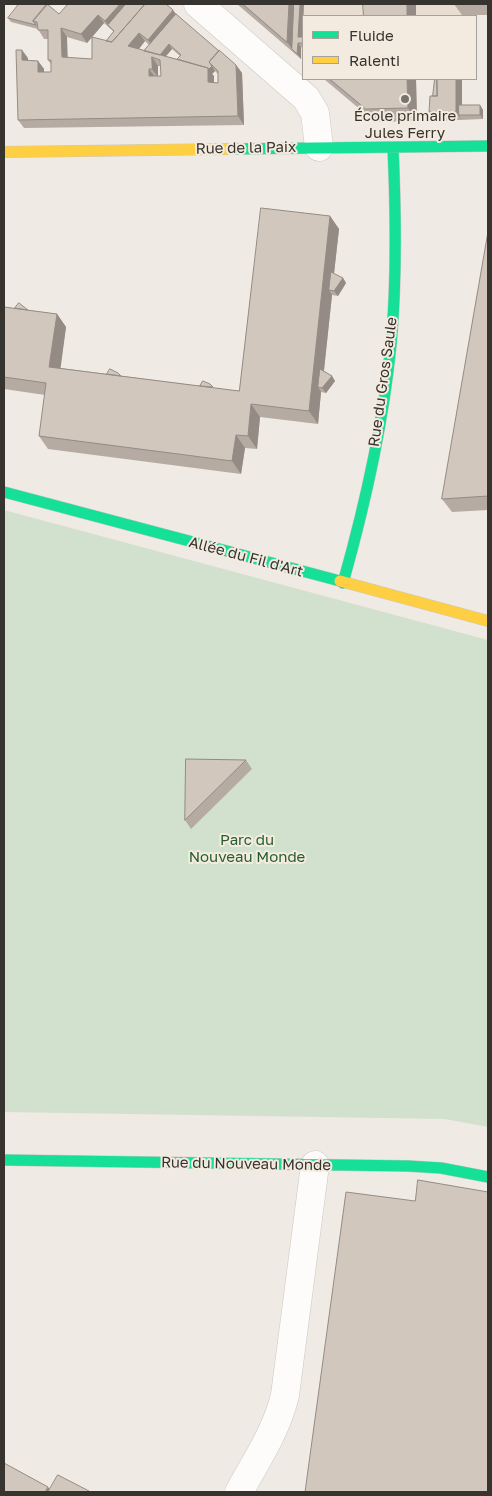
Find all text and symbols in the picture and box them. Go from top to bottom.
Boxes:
legend [302,15,477,80]
text: Fluide [349,26,394,44]
text: Ralenti [349,51,400,69]
marker: École primaire Jules Ferry [399,93,411,105]
place label: École primaire Jules Ferry [354,107,456,142]
street label: Rue de la Paix [196,138,296,158]
street label: Rue du Gros Saule [365,316,401,448]
street label: Allée du Fil d'Art [187,533,305,581]
park label: Parc du Nouveau Monde [189,831,305,866]
street label: Rue du Nouveau Monde [161,1154,331,1174]

